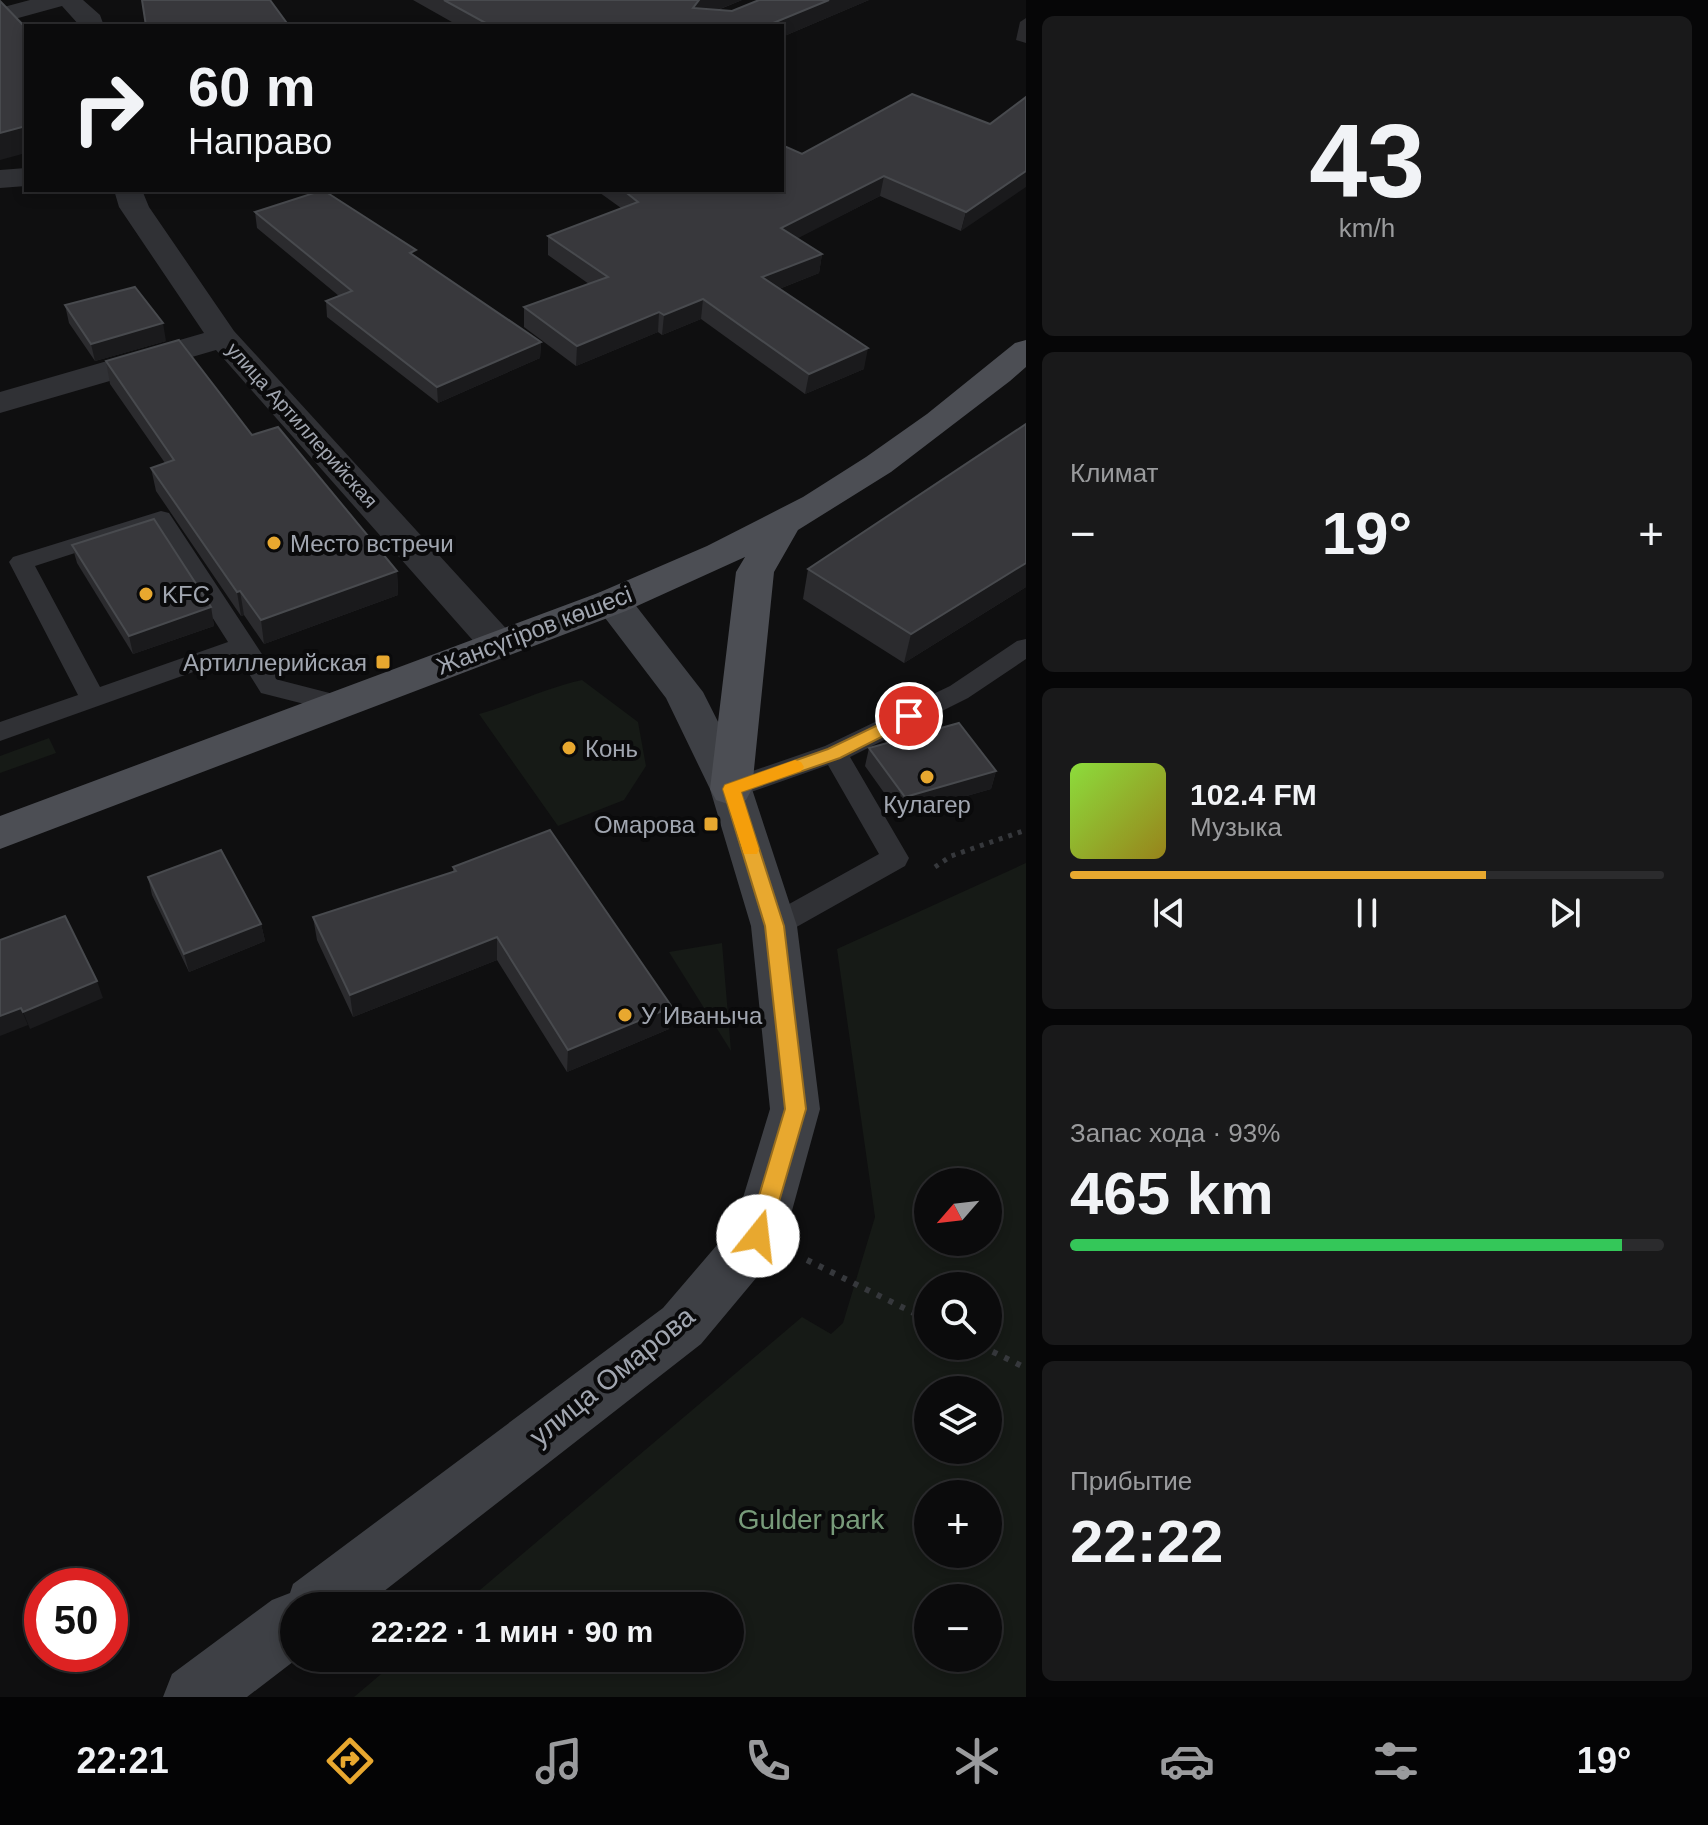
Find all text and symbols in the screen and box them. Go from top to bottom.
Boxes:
text: 60 m [188,55,316,118]
icon: right [56,56,160,160]
text: 43 [1309,103,1425,219]
text: Направо [188,121,332,162]
text: km/h [1339,213,1395,243]
street label: улица Артиллерийская [222,338,382,512]
text: Климат [1070,458,1159,488]
text: 19° [1322,500,1412,567]
text: − [1070,509,1096,558]
text: + [1638,509,1664,558]
place label: Место встречи [290,530,454,557]
marker: Место встречи [265,534,283,552]
street label: Жансүгіров көшесі [433,580,635,680]
place label: KFC [162,581,210,608]
marker: KFC [137,585,155,603]
place label: Артиллерийская [183,649,367,676]
marker: Артиллерийская [374,653,392,671]
pin [875,682,943,750]
icon: arrive [887,694,931,738]
place label: Конь [585,735,638,762]
marker: Конь [560,739,578,757]
marker: Кулагер [918,768,936,786]
text: 102.4 FM [1190,778,1317,811]
place label: Кулагер [883,791,971,818]
place label: Омарова [594,811,696,838]
text: Музыка [1190,812,1282,842]
marker: Омарова [702,815,720,833]
icon: previous [1147,891,1191,935]
icon: pause [1345,891,1389,935]
icon: next [1543,891,1587,935]
place label: У Иваныча [641,1002,763,1029]
marker: У Иваныча [616,1006,634,1024]
text: Запас хода · 93% [1070,1118,1280,1148]
text: 465 km [1070,1160,1274,1227]
north arrow [914,1168,1002,1256]
map controls [914,1168,1002,1672]
position arrow [716,1194,800,1278]
button: search [914,1272,1002,1360]
street label: улица Омарова [524,1300,701,1452]
button: layers [914,1376,1002,1464]
text: Прибытие [1070,1466,1192,1496]
button: + [914,1480,1002,1568]
park label: Gulder park [738,1504,885,1535]
text: 22:22 [1070,1508,1223,1575]
speed limit sign: 50 [24,1568,128,1672]
button: − [914,1584,1002,1672]
text: 22:22 · 1 мин · 90 m [371,1615,653,1648]
icon: directions [322,1733,378,1789]
icon: music [531,1733,587,1789]
icon: phone [740,1733,796,1789]
icon: climate [949,1733,1005,1789]
icon: car [1159,1733,1215,1789]
icon: filters [1368,1733,1424,1789]
text: 22:21 [77,1740,169,1781]
text: 19° [1577,1740,1631,1781]

